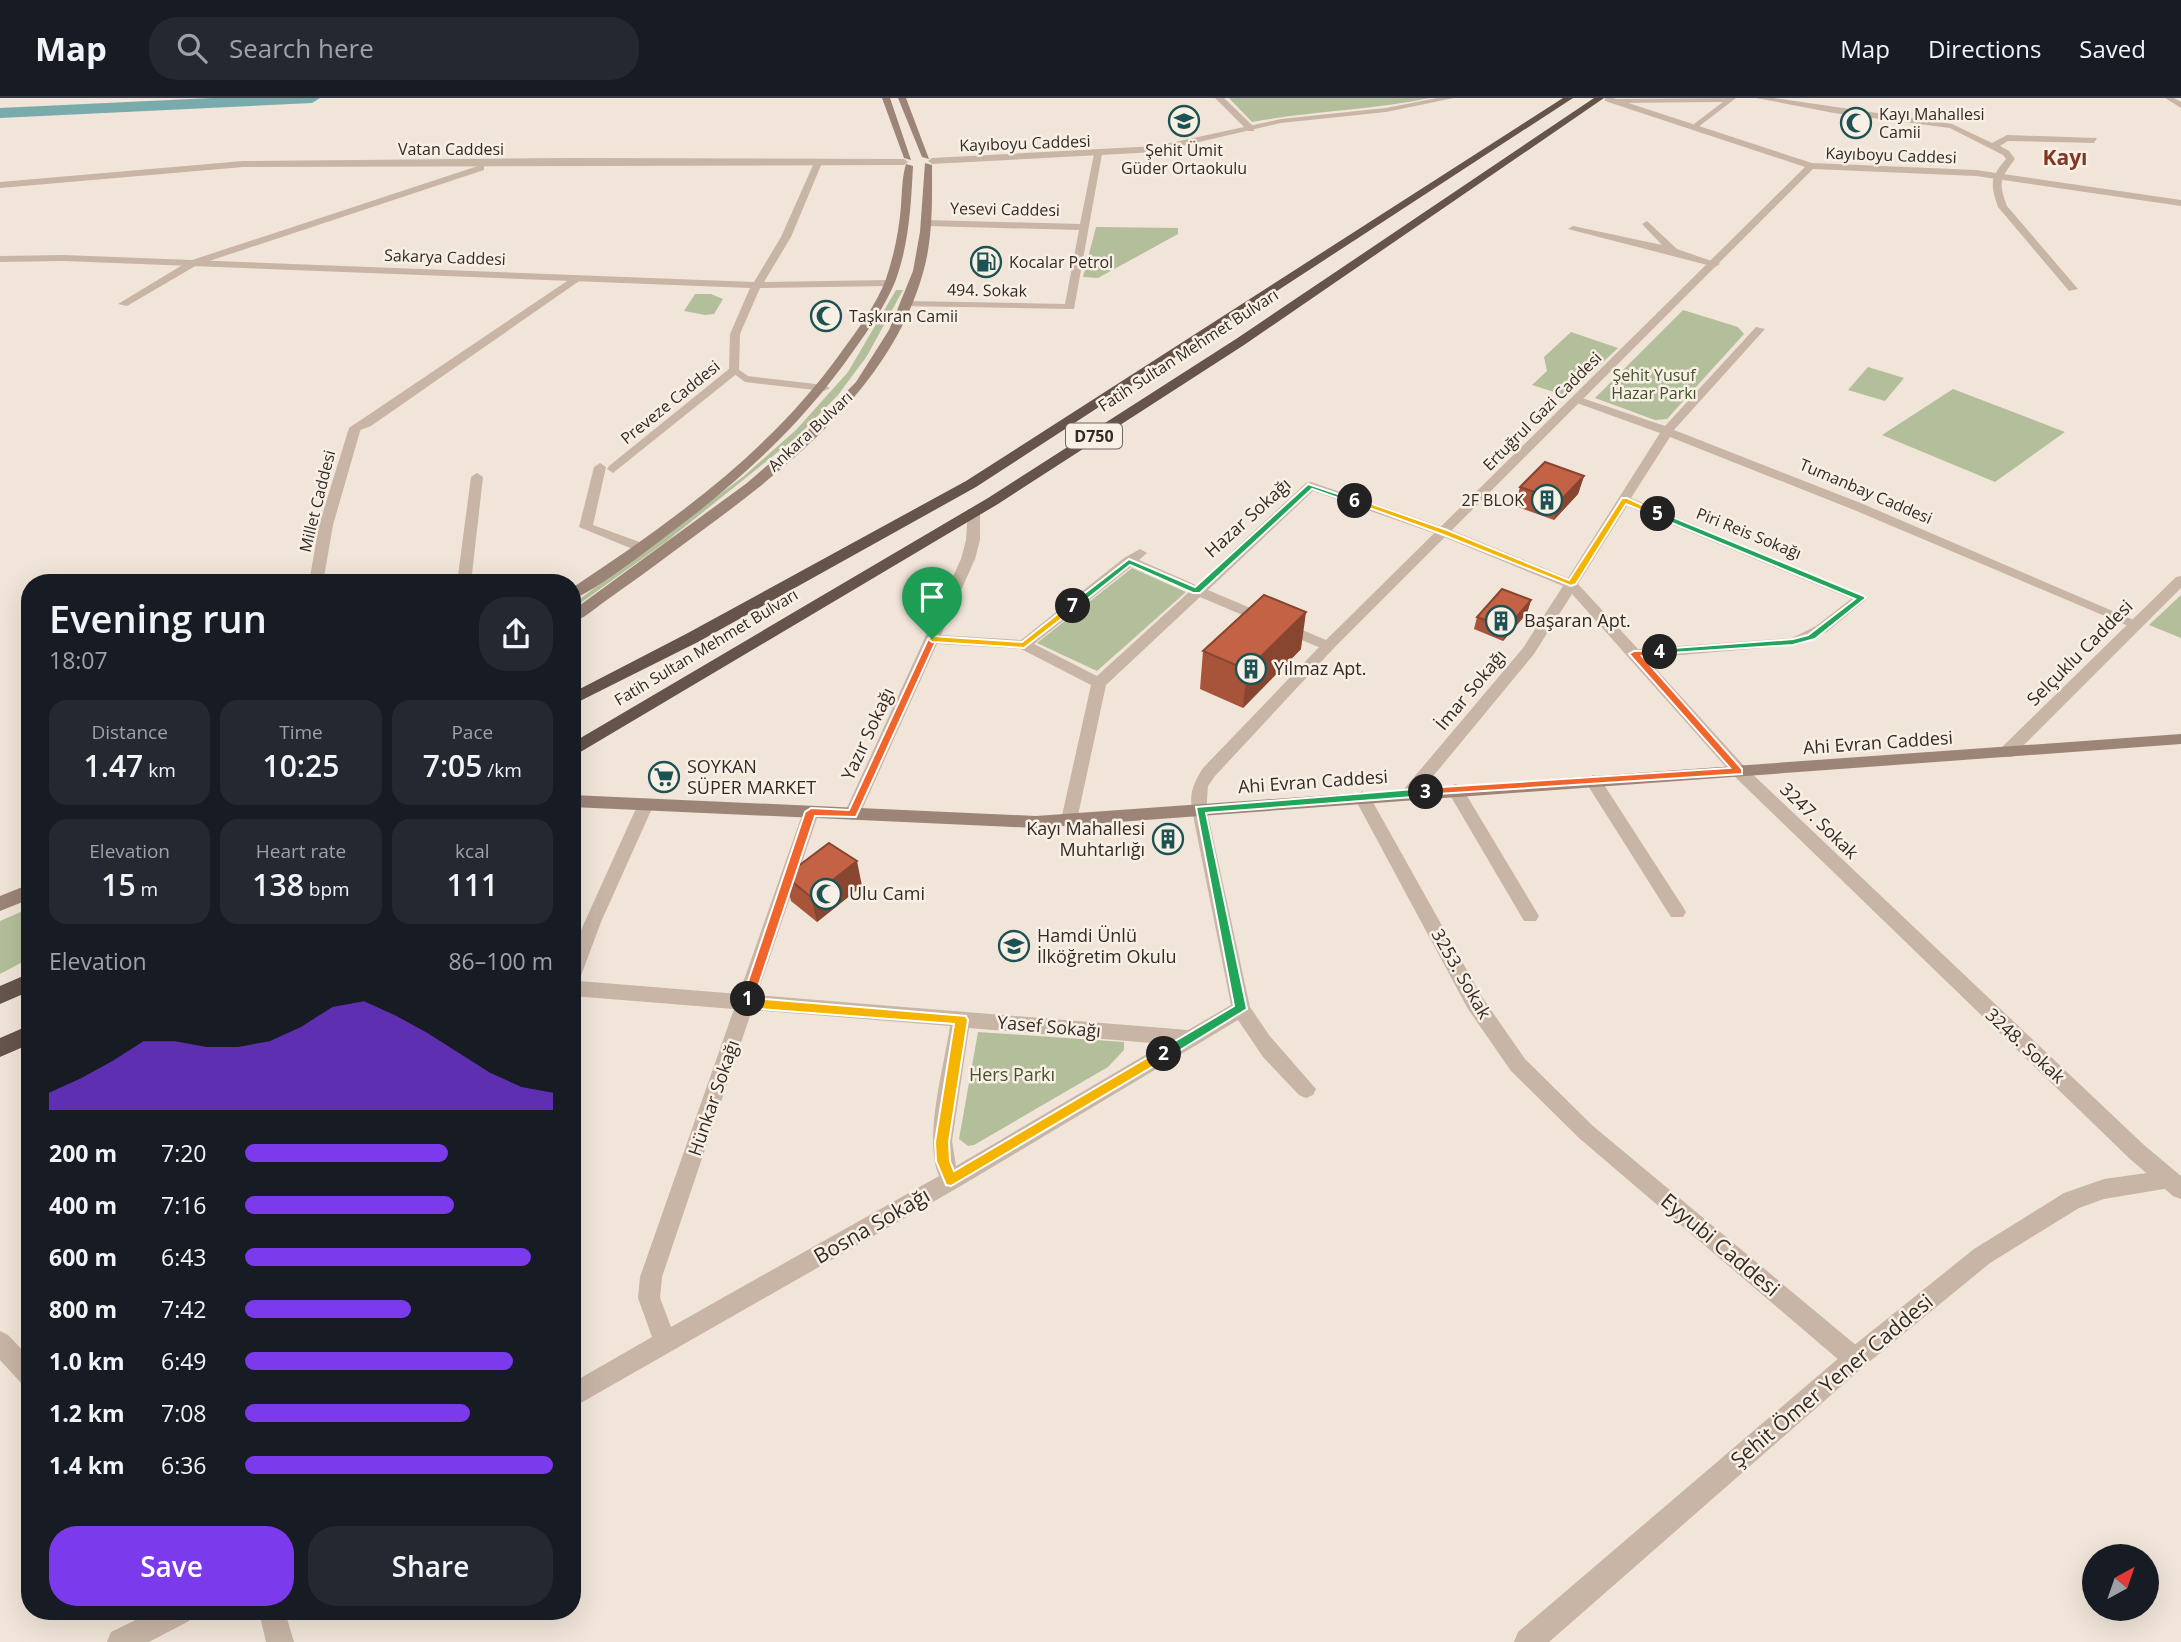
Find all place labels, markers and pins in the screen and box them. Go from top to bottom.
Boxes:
place label: Kayı Mahallesi Camii [1879,103,1985,143]
school or university icon: Şehit Ümit Güder Ortaokulu [1167,104,1201,138]
mosque icon: Kayı Mahallesi Camii [1839,106,1873,140]
place label: Şehit Ümit Güder Ortaokulu [1121,139,1247,179]
fuel station icon: Kocalar Petrol [969,245,1003,279]
place label: Kocalar Petrol [1009,251,1113,273]
mosque icon: Taşkıran Camii [809,299,843,333]
place label: Taşkıran Camii [849,305,958,327]
building icon: 2F BLOK [1530,483,1564,517]
pin: 6 [1338,484,1372,518]
place label: 2F BLOK [1462,489,1524,511]
pin: 5 [1640,496,1676,532]
pin [902,567,962,639]
pin: 7 [1056,588,1090,624]
building icon: Başaran Apt. [1484,604,1518,638]
place label: Başaran Apt. [1524,608,1631,632]
pin: 4 [1642,634,1678,670]
building icon: Yılmaz Apt. [1234,652,1268,686]
place label: Yılmaz Apt. [1274,656,1366,680]
place label: SOYKAN SÜPER MARKET [687,754,816,799]
supermarket icon: SOYKAN SÜPER MARKET [647,760,681,794]
pin: 3 [1408,774,1444,810]
place label: Kayı Mahallesi Muhtarlığı [1026,816,1145,861]
building icon: Kayı Mahallesi Muhtarlığı [1151,822,1185,856]
mosque icon: Ulu Cami [809,877,843,911]
place label: Ulu Cami [849,881,925,905]
place label: Hamdi Ünlü İlköğretim Okulu [1037,923,1176,968]
school or university icon: Hamdi Ünlü İlköğretim Okulu [997,929,1031,963]
pin: 1 [730,982,766,1016]
pin: 2 [1146,1037,1182,1072]

